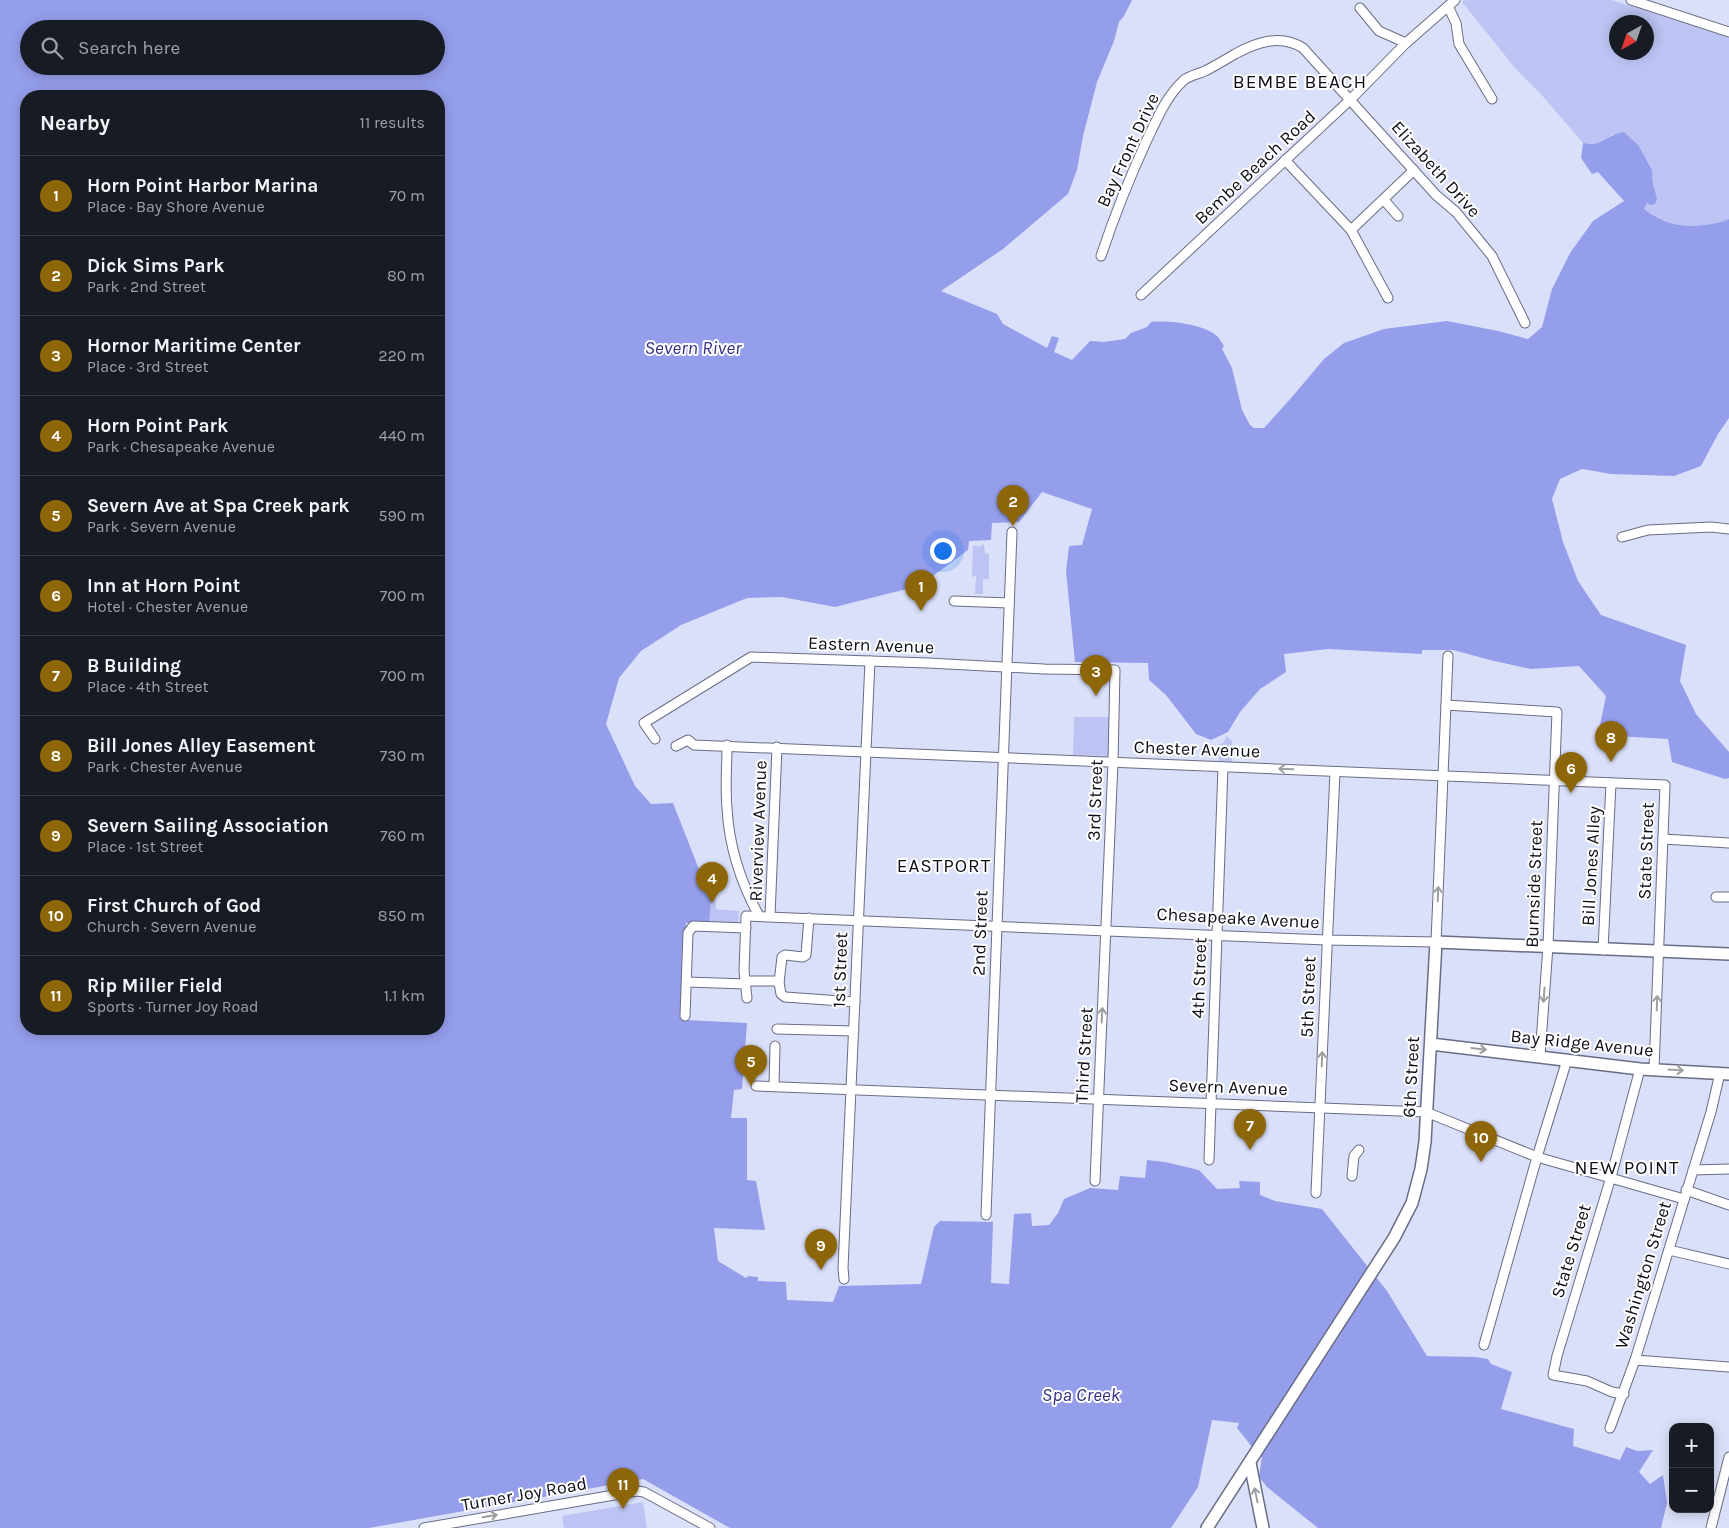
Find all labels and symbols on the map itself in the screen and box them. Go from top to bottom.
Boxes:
north arrow [1609,15,1654,60]
district label: BEMBE BEACH [1233,71,1367,93]
street label: Bay Front Drive [1092,89,1164,211]
street label: Bembe Beach Road [1190,105,1320,229]
street label: Elizabeth Drive [1387,116,1485,222]
water label: Severn River [645,337,743,359]
pin: 2 [997,485,1029,526]
your location [930,538,956,564]
pin: 1 [905,570,937,611]
street label: Eastern Avenue [807,632,935,658]
pin: 3 [1080,655,1112,696]
pin: 8 [1595,721,1627,762]
street label: Chester Avenue [1133,736,1261,762]
pin: 6 [1555,752,1587,793]
street label: 3rd Street [1083,759,1107,841]
street label: Riverview Avenue [745,760,771,902]
one-way arrow [1279,765,1295,774]
street label: State Street [1633,802,1659,900]
street label: Bill Jones Alley [1577,805,1605,926]
street label: Burnside Street [1521,819,1547,948]
district label: EASTPORT [897,855,991,877]
pin: 4 [696,862,728,903]
one-way arrow [1434,886,1443,902]
street label: 2nd Street [968,890,992,976]
street label: Chesapeake Avenue [1156,903,1320,933]
street label: 1st Street [828,931,852,1008]
street label: 4th Street [1187,937,1211,1019]
street label: 5th Street [1296,956,1320,1038]
one-way arrow [1540,987,1549,1003]
one-way arrow [1652,995,1661,1011]
street label: Third Street [1071,1006,1098,1104]
one-way arrow [1097,1007,1106,1023]
street label: Bay Ridge Avenue [1509,1025,1655,1061]
street label: 6th Street [1398,1035,1424,1118]
one-way arrow [1471,1044,1487,1054]
pin: 5 [735,1045,767,1086]
one-way arrow [1317,1051,1327,1067]
one-way arrow [1667,1066,1683,1075]
street label: Severn Avenue [1168,1074,1288,1100]
pin: 7 [1234,1109,1266,1150]
pin: 10 [1465,1121,1497,1162]
district label: NEW POINT [1575,1157,1679,1179]
street label: Washington Street [1610,1198,1676,1352]
street label: State Street [1546,1201,1596,1301]
pin: 9 [805,1229,837,1270]
water label: Spa Creek [1042,1384,1121,1406]
pin: 11 [607,1468,639,1509]
street label: Turner Joy Road [459,1472,589,1516]
one-way arrow [1251,1488,1260,1504]
one-way arrow [481,1511,497,1521]

